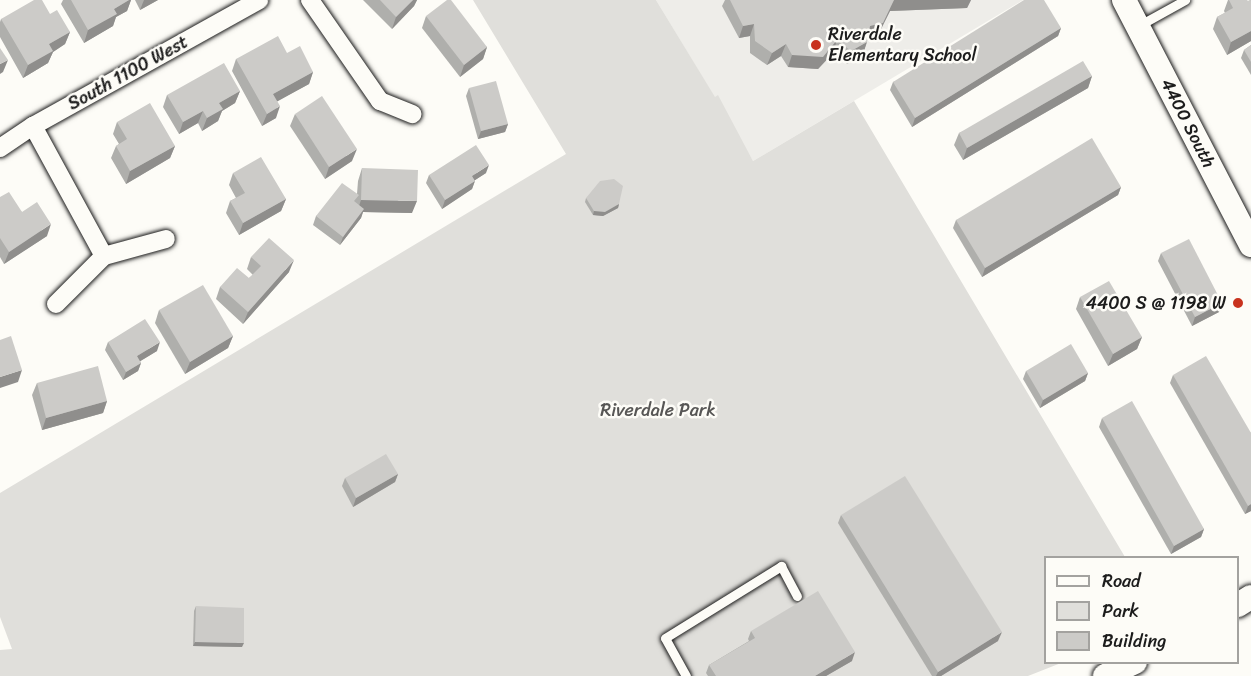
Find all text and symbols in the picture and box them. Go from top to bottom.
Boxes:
place label: Riverdale Elementary School [828,24,977,66]
street label: South 1100 West [64,31,192,115]
marker: Riverdale Elementary School [809,38,823,52]
street label: 4400 South [1156,75,1220,171]
place label: 4400 S @ 1198 W [1086,292,1226,314]
marker: 4400 S @ 1198 W [1231,296,1245,310]
park label: Riverdale Park [600,399,716,421]
legend [1044,556,1239,664]
text: Road [1102,565,1141,597]
text: Park [1102,595,1139,627]
text: Building [1102,625,1166,657]

